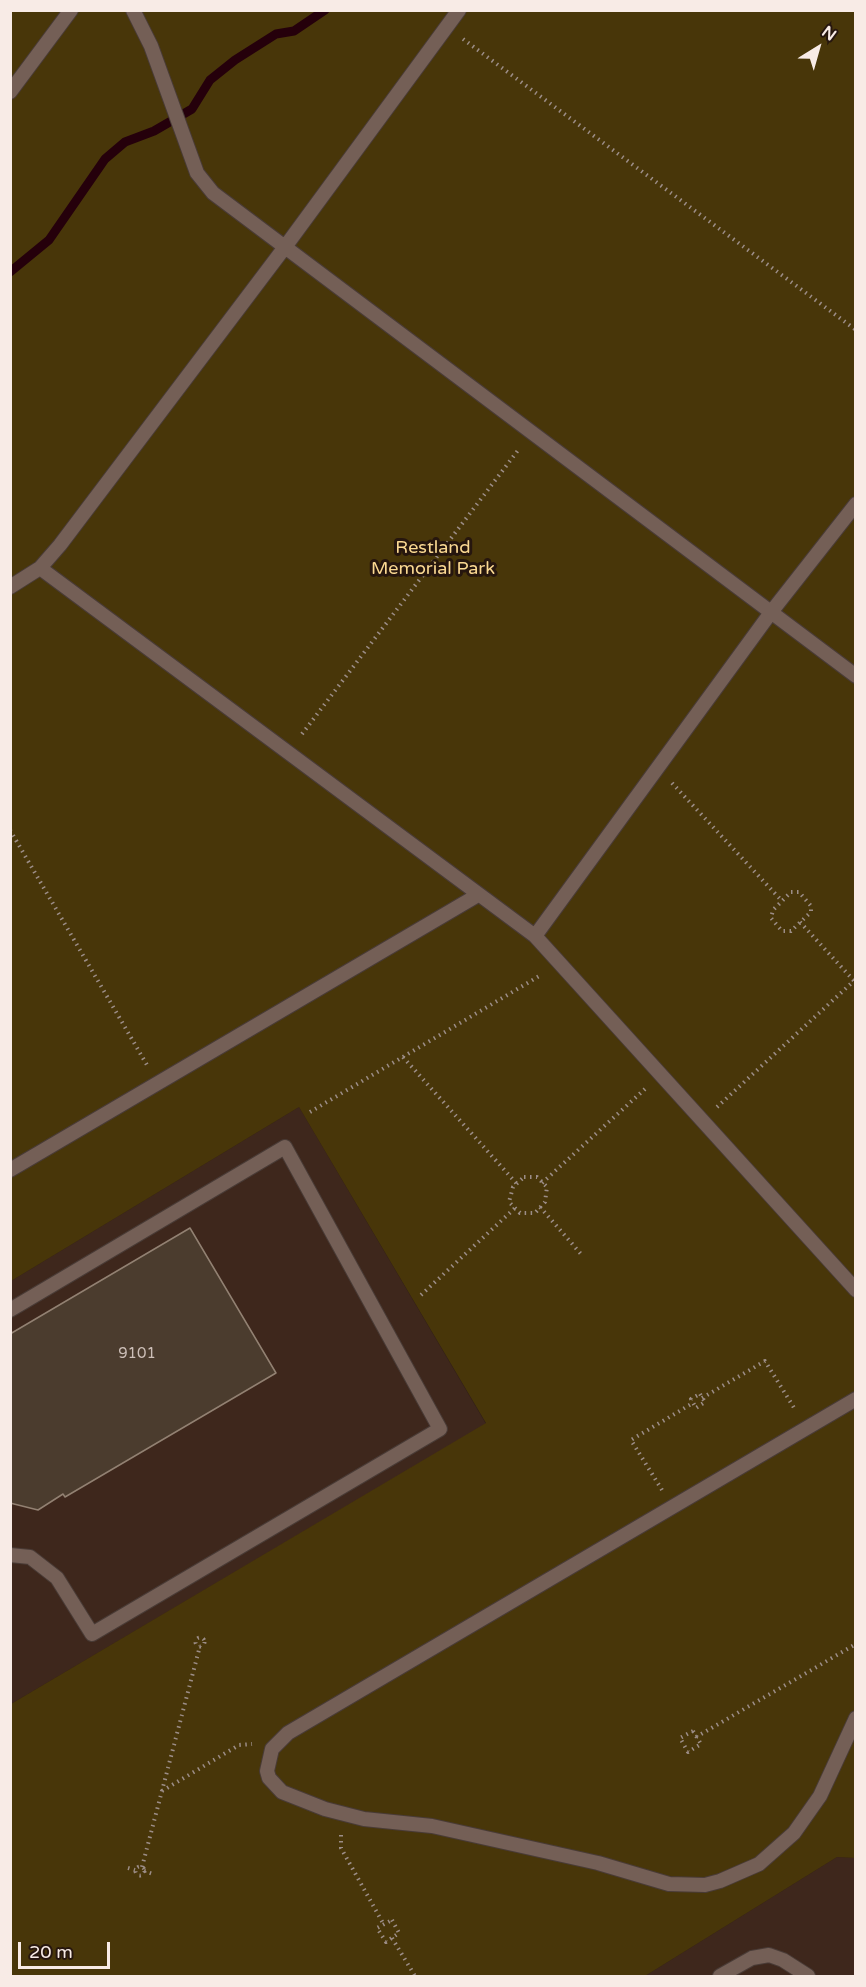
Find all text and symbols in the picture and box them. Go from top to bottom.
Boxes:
north arrow [788,18,848,78]
text: N [818,22,840,45]
park label: Restland Memorial Park [371,537,495,580]
house number: 9101 [118,1345,156,1363]
scale bar [21,1930,112,1968]
text: 20 m [29,1941,73,1963]

